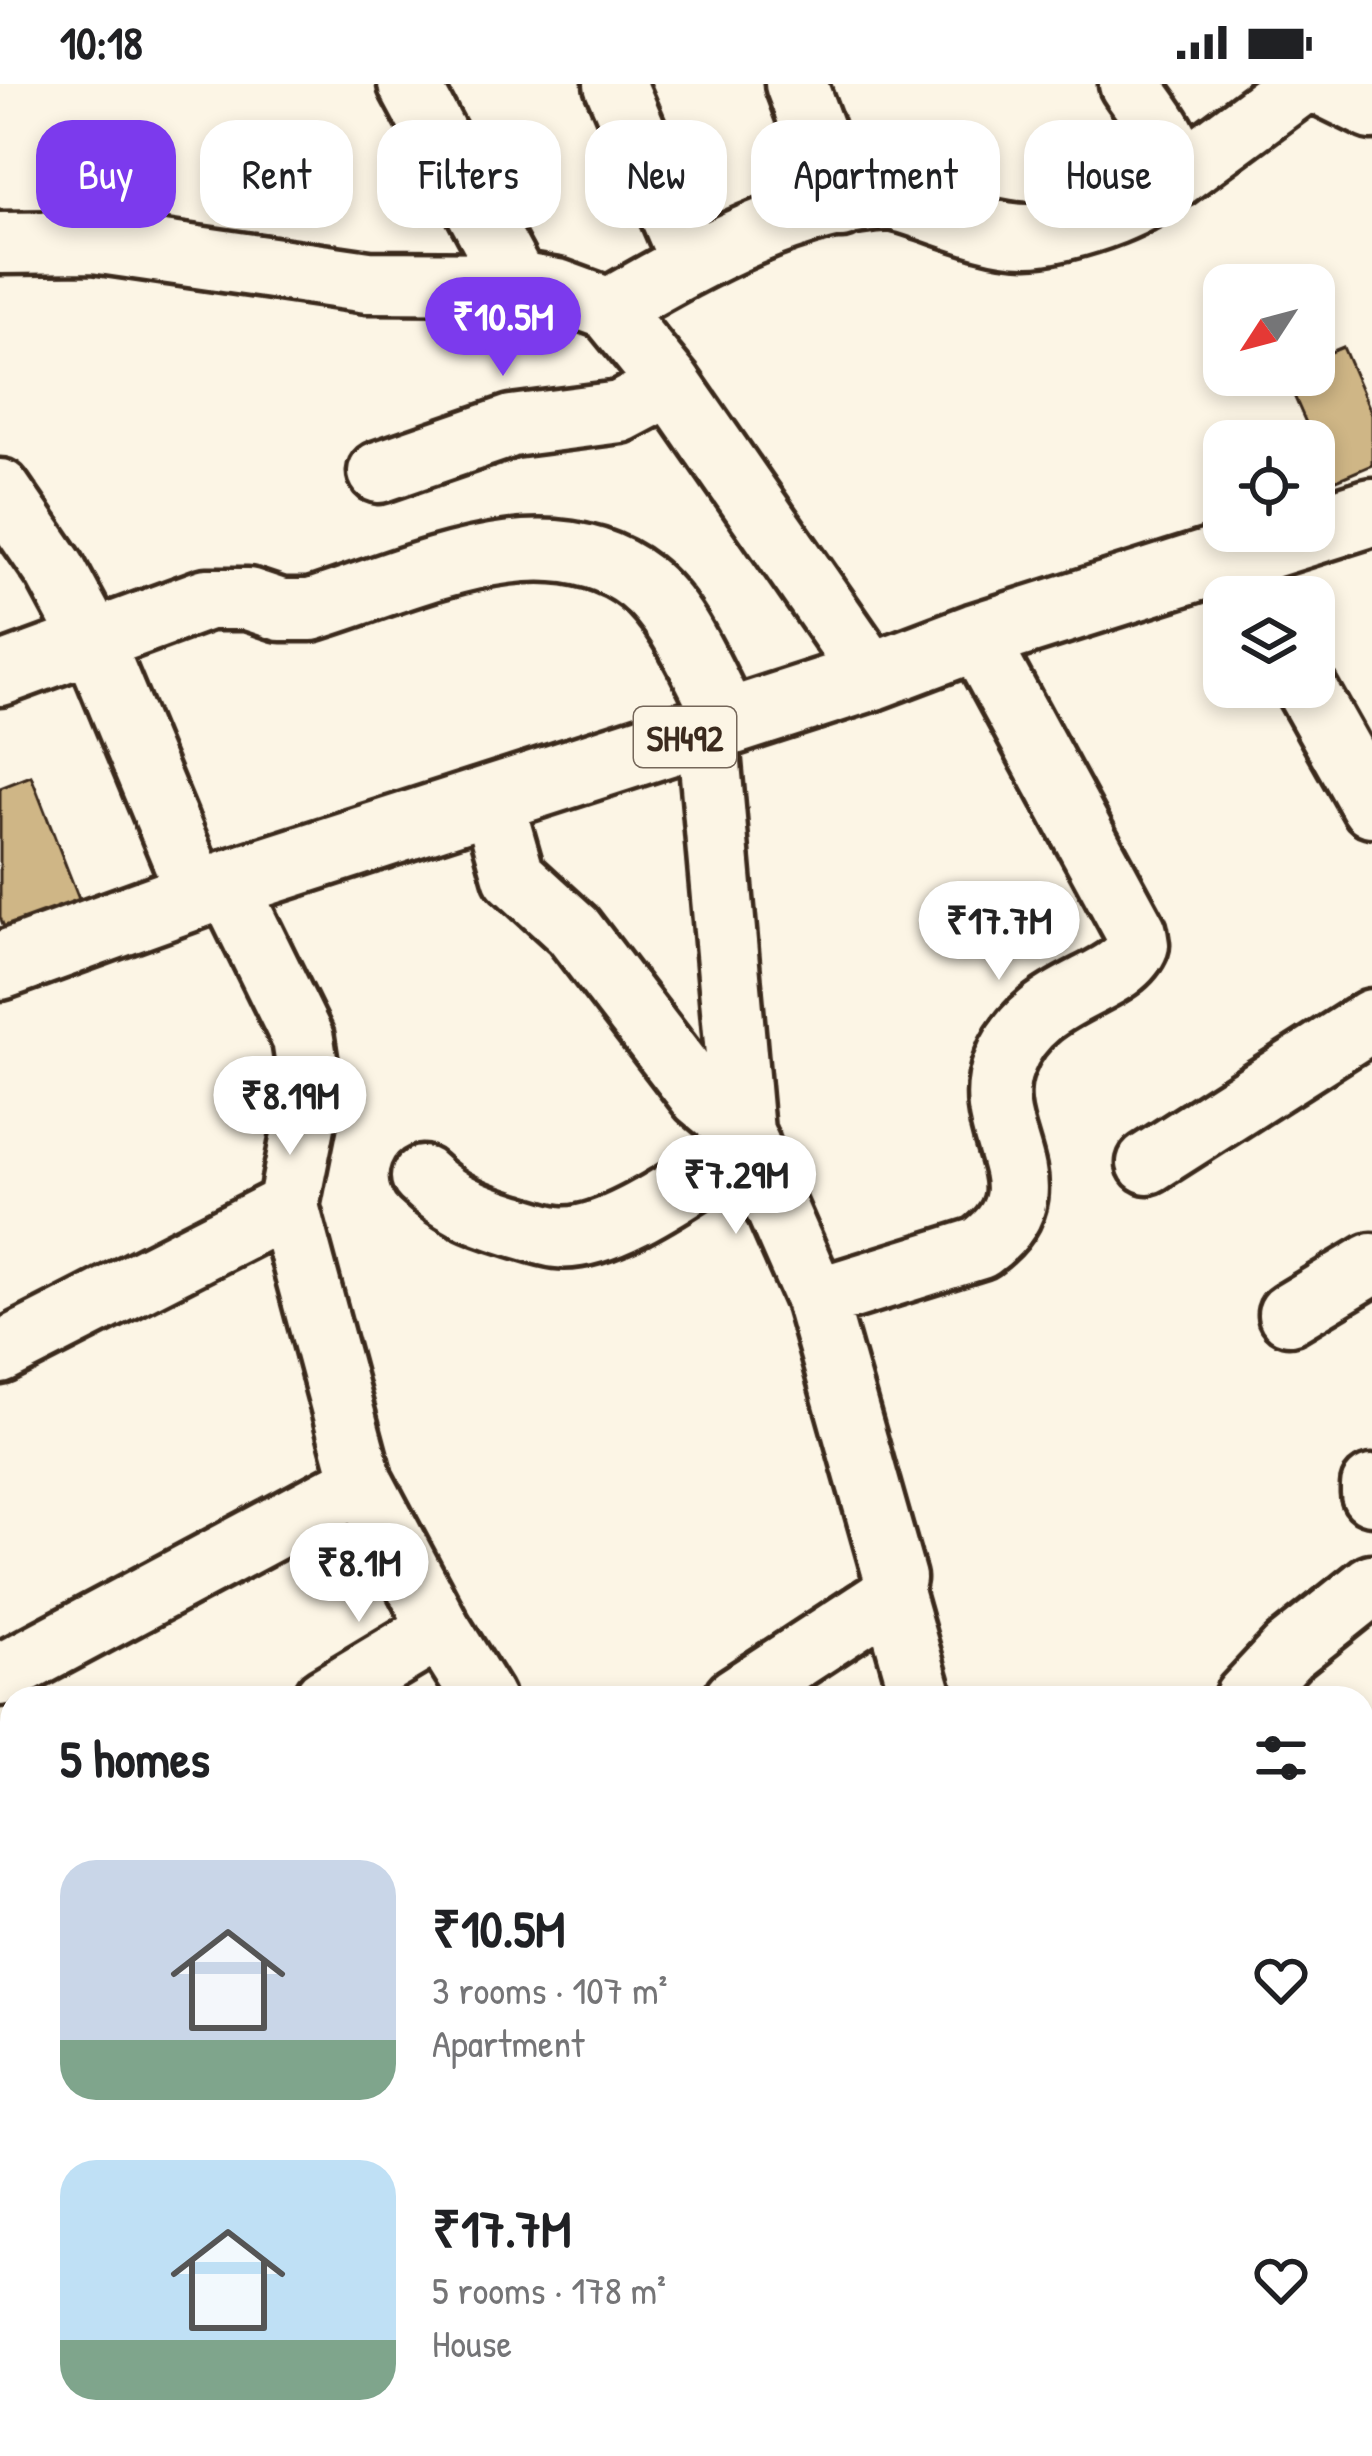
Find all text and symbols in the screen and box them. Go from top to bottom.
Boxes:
text: 10:18 [60,12,143,73]
chip: Buy [36,120,176,228]
chip: Rent [200,120,353,228]
chip: Filters [377,120,561,228]
chip: New [585,120,727,228]
chip: Apartment [751,120,1000,228]
chip: House [1024,120,1194,228]
north arrow [1203,264,1335,396]
map controls [1203,264,1335,708]
pin: ₹10.5M [405,277,601,379]
text: ₹10.5M [452,289,554,342]
button: locate [1203,420,1335,552]
button: layers [1203,576,1335,708]
road number: SH492 [634,707,736,767]
pin: ₹17.7M [901,881,1097,983]
text: ₹17.7M [946,893,1052,946]
pin: ₹8.19M [192,1056,388,1158]
text: ₹8.19M [240,1068,340,1121]
pin: ₹7.29M [638,1135,834,1237]
text: ₹7.29M [683,1147,789,1200]
pin: ₹8.1M [275,1523,443,1625]
text: ₹8.1M [317,1535,401,1588]
text: 5 homes [60,1724,210,1793]
icon: filters [1248,1725,1314,1791]
text: ₹10.5M [432,1894,565,1963]
icon: home [156,1908,300,2052]
icon: heart [1248,1947,1314,2013]
text: 3 rooms · 107 m² [432,1963,668,2016]
text: Apartment [432,2016,585,2069]
text: ₹17.7M [432,2194,571,2263]
icon: home [156,2208,300,2352]
icon: heart [1248,2247,1314,2313]
text: 5 rooms · 178 m² [432,2263,666,2316]
text: House [432,2316,512,2369]

